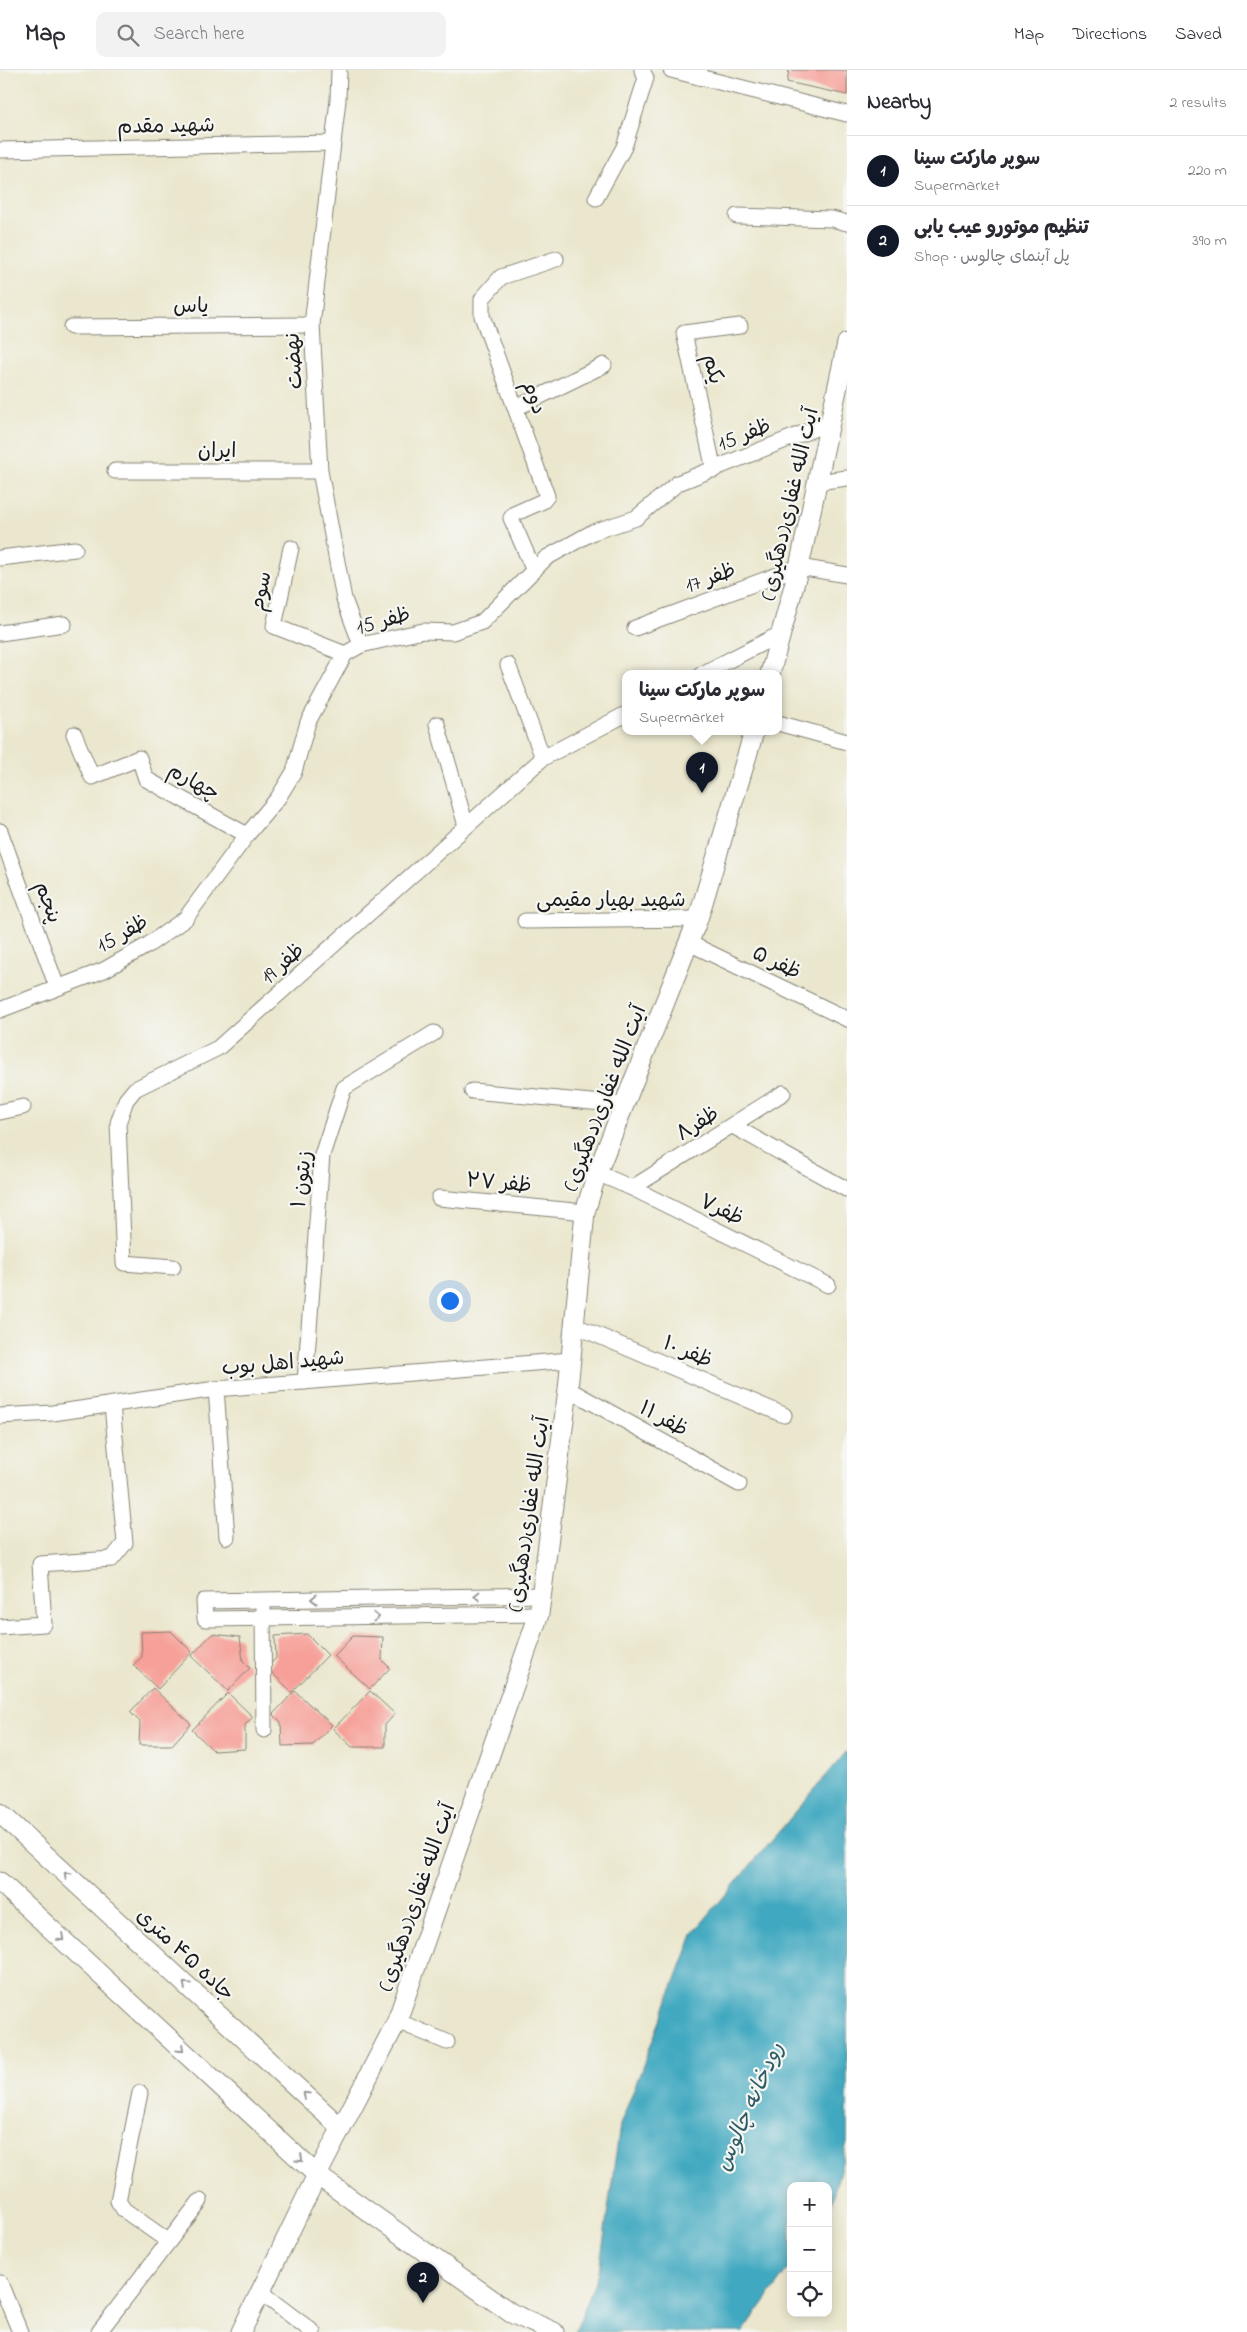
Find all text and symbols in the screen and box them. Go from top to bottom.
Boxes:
search box [96,12,446,57]
text: Map [25,17,66,52]
icon: search [114,21,142,49]
text: Search here [154,21,245,48]
text: Map [1014,22,1044,48]
text: Directions [1072,22,1147,48]
text: Saved [1175,22,1222,48]
text: Nearby [867,88,931,118]
text: 2 results [1169,91,1227,115]
street label: شهید مقدم [117,111,215,143]
text: سوپر مارکت سینا [914,146,1040,173]
text: 1 [880,159,886,183]
text: 220 m [1188,159,1227,183]
text: Supermarket [914,174,1000,198]
text: تنظیم موتورو عیب یابی [914,215,1089,242]
text: 2 [879,229,887,253]
text: 390 m [1192,229,1227,253]
text: Shop · پل آبنمای چالوس [914,245,1070,269]
street label: یاس [173,292,209,322]
street label: نهضت [279,332,311,390]
street label: یکم [694,352,730,387]
street label: دوم [513,377,553,419]
street label: آیت الله غفاری(دهگیری) [754,404,828,604]
street label: ظفر 15 [714,412,776,460]
street label: ایران [198,437,236,467]
street label: ظفر 17 [681,556,740,602]
street label: سوم [243,569,281,614]
street label: ظفر 15 [353,600,414,644]
popup [622,670,782,735]
text: سوپر مارکت سینا [639,678,765,705]
text: Supermarket [639,706,725,730]
pin: 1 [686,752,718,793]
street label: چهارم [162,756,225,809]
street label: پنجم [26,878,68,928]
street label: شهید بهیار مقیمی [536,886,686,916]
street label: ظفر 15 [92,908,154,962]
street label: ظفر 19 [255,937,312,992]
street label: ظفر ۵ [747,939,806,988]
street label: آیت الله غفاری(دهگیری) [557,1001,655,1196]
street label: ظفر۸ [671,1100,725,1150]
street label: زیتون ۱ [285,1149,321,1210]
street label: ظفر ۲۷ [465,1166,533,1202]
street label: ظفر۷ [694,1187,748,1234]
your location [437,1288,463,1314]
street label: ظفر ۱۰ [658,1329,717,1377]
street label: شهید اهل بوب [220,1344,346,1384]
street label: ظفر ۱۱ [633,1394,693,1445]
street label: آیت الله غفاری(دهگیری) [501,1414,559,1614]
one-way arrow [473,1591,480,1601]
one-way arrow [310,1593,318,1604]
one-way arrow [372,1611,380,1622]
street label: آیت الله غفاری(دهگیری) [372,1799,464,1996]
one-way arrow [63,1871,72,1880]
street label: جاده ۴۵ متری [129,1902,241,2009]
one-way arrow [56,1932,65,1941]
one-way arrow [183,1982,192,1991]
water label: رودخانه چالوس [708,2038,793,2177]
one-way arrow [175,2043,184,2052]
one-way arrow [302,2092,311,2101]
one-way arrow [295,2153,304,2162]
map controls [787,2182,832,2317]
button: + [787,2182,832,2227]
button: − [787,2227,832,2272]
pin: 2 [407,2262,439,2303]
button: locate [787,2272,832,2317]

